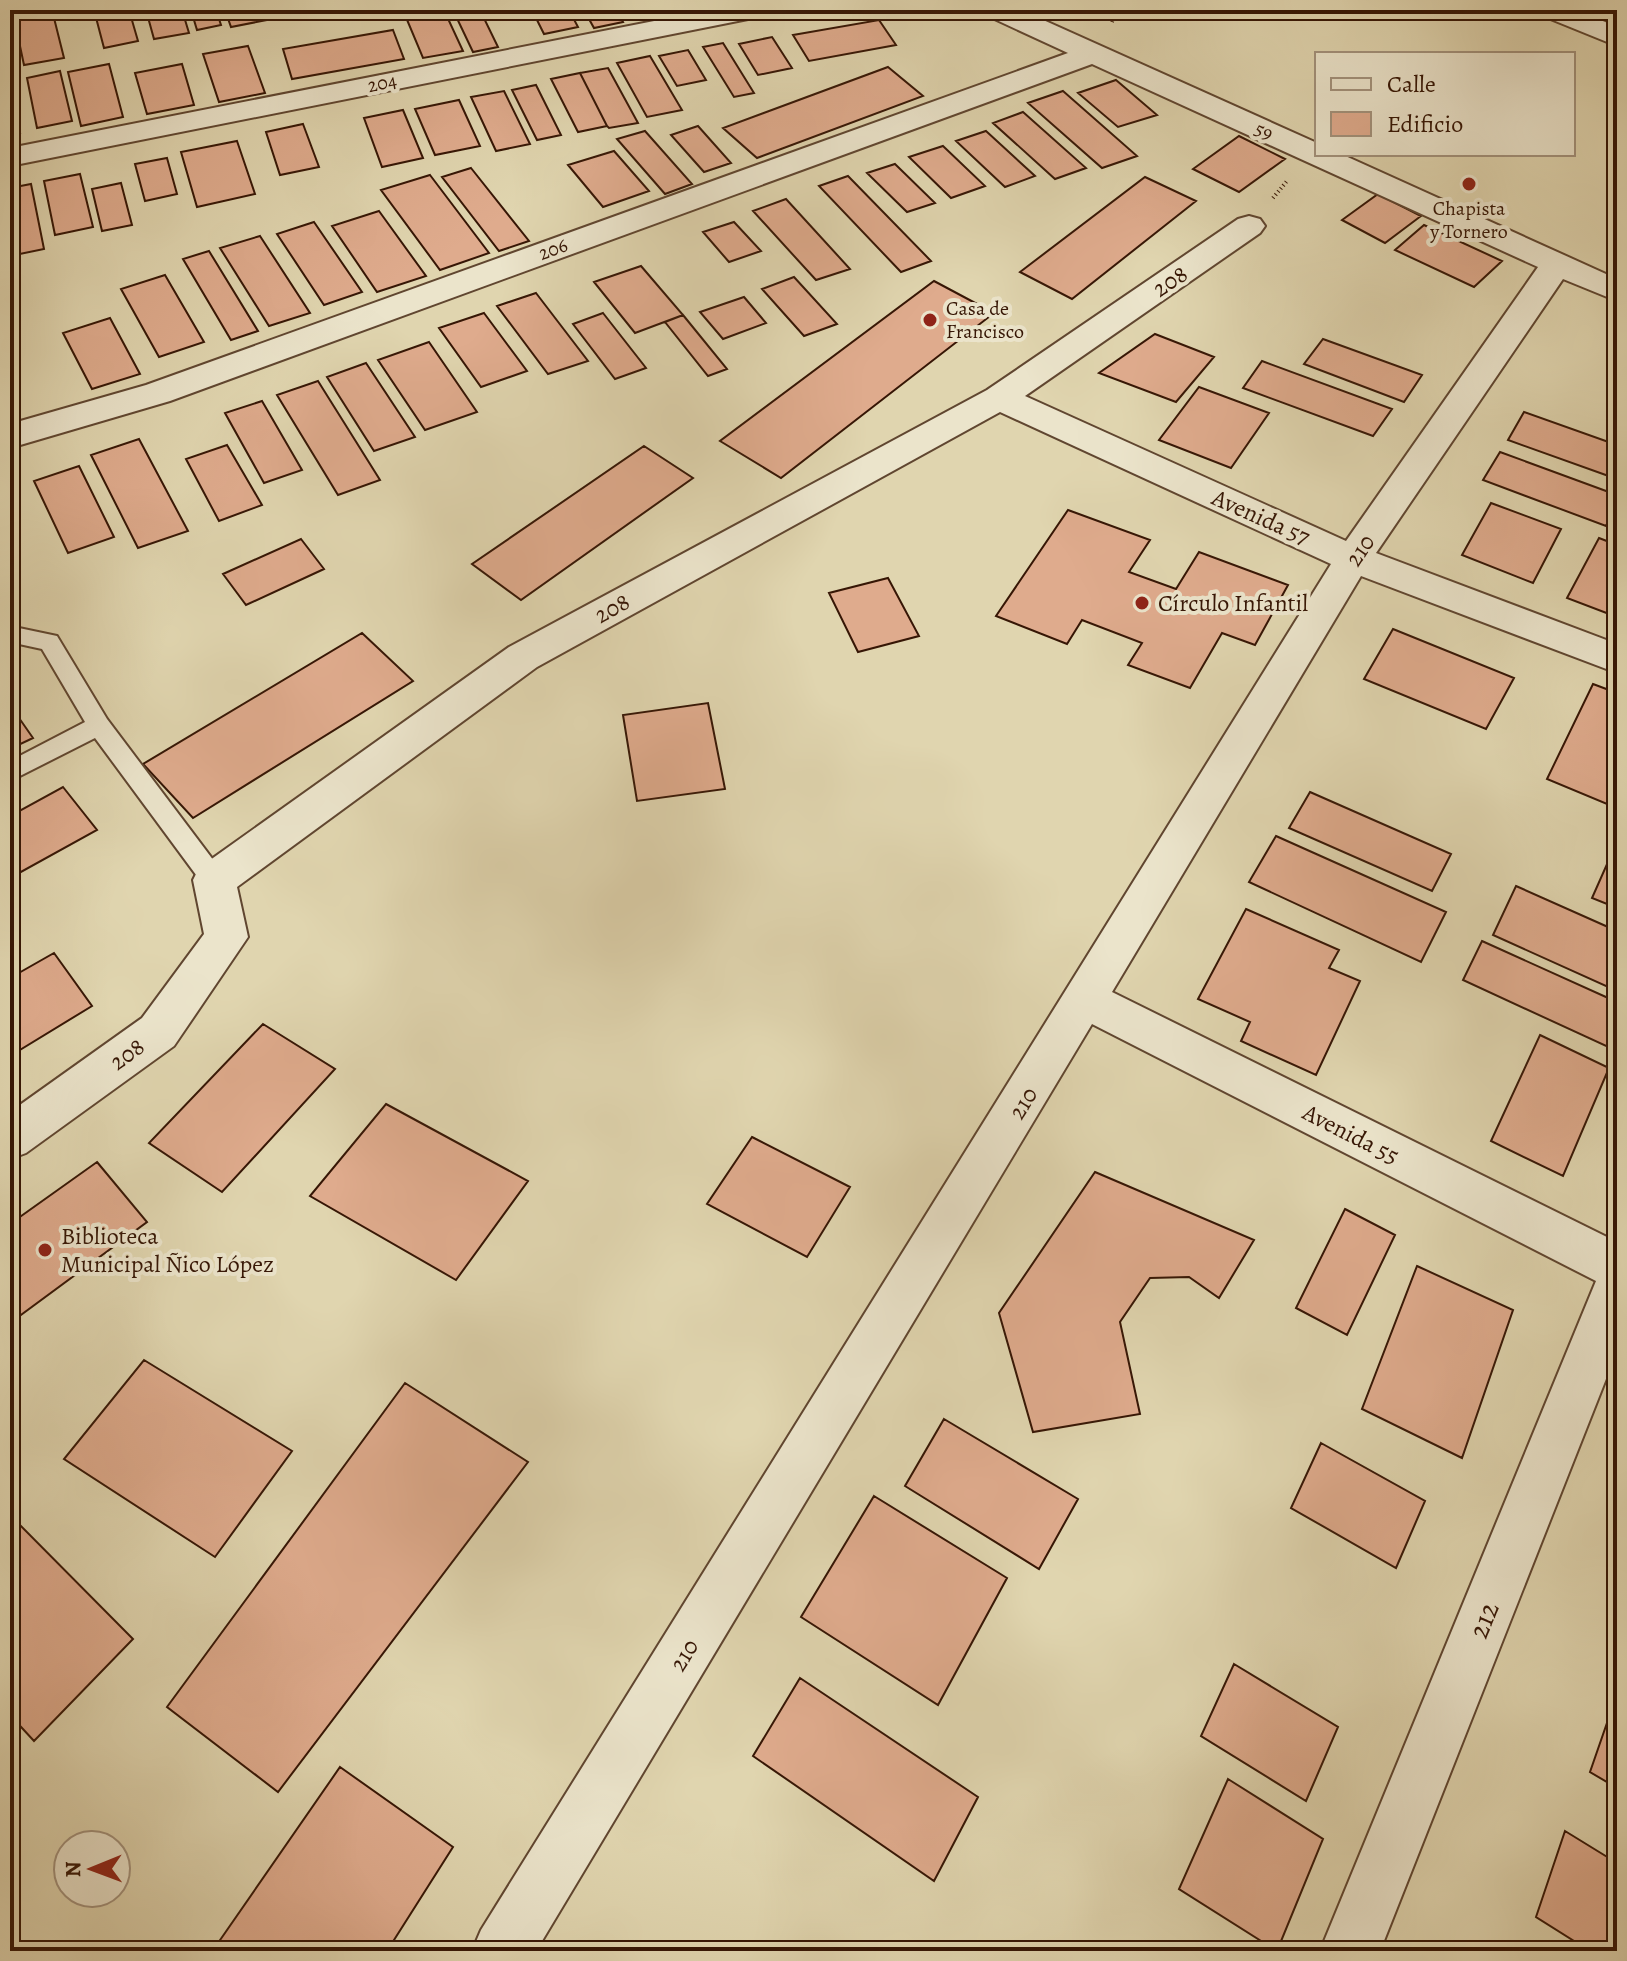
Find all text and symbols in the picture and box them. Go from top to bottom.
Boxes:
legend [1315,52,1575,156]
street label: 204 [365,67,399,99]
text: Calle [1387,68,1436,100]
text: Edificio [1387,108,1463,140]
street label: 59 [1250,115,1278,147]
marker: Chapista y Tornero [1460,175,1478,193]
place label: Chapista y Tornero [1429,195,1508,245]
street label: 206 [535,231,571,267]
street label: 208 [1146,258,1194,304]
place label: Casa de Francisco [946,295,1024,345]
marker: Casa de Francisco [921,311,939,329]
street label: Avenida 57 [1206,481,1316,553]
street label: 210 [1338,528,1382,572]
street label: 208 [589,585,635,631]
place label: Círculo Infantil [1158,587,1308,619]
marker: Círculo Infantil [1133,594,1151,612]
street label: 208 [103,1031,151,1077]
street label: 210 [1001,1081,1045,1125]
street label: Avenida 55 [1297,1096,1405,1172]
place label: Biblioteca Municipal Ñico López [61,1220,274,1280]
marker: Biblioteca Municipal Ñico López [36,1241,54,1259]
street label: 212 [1460,1596,1508,1644]
street label: 210 [662,1633,706,1677]
north arrow [52,1829,132,1909]
text: N [58,1861,88,1878]

